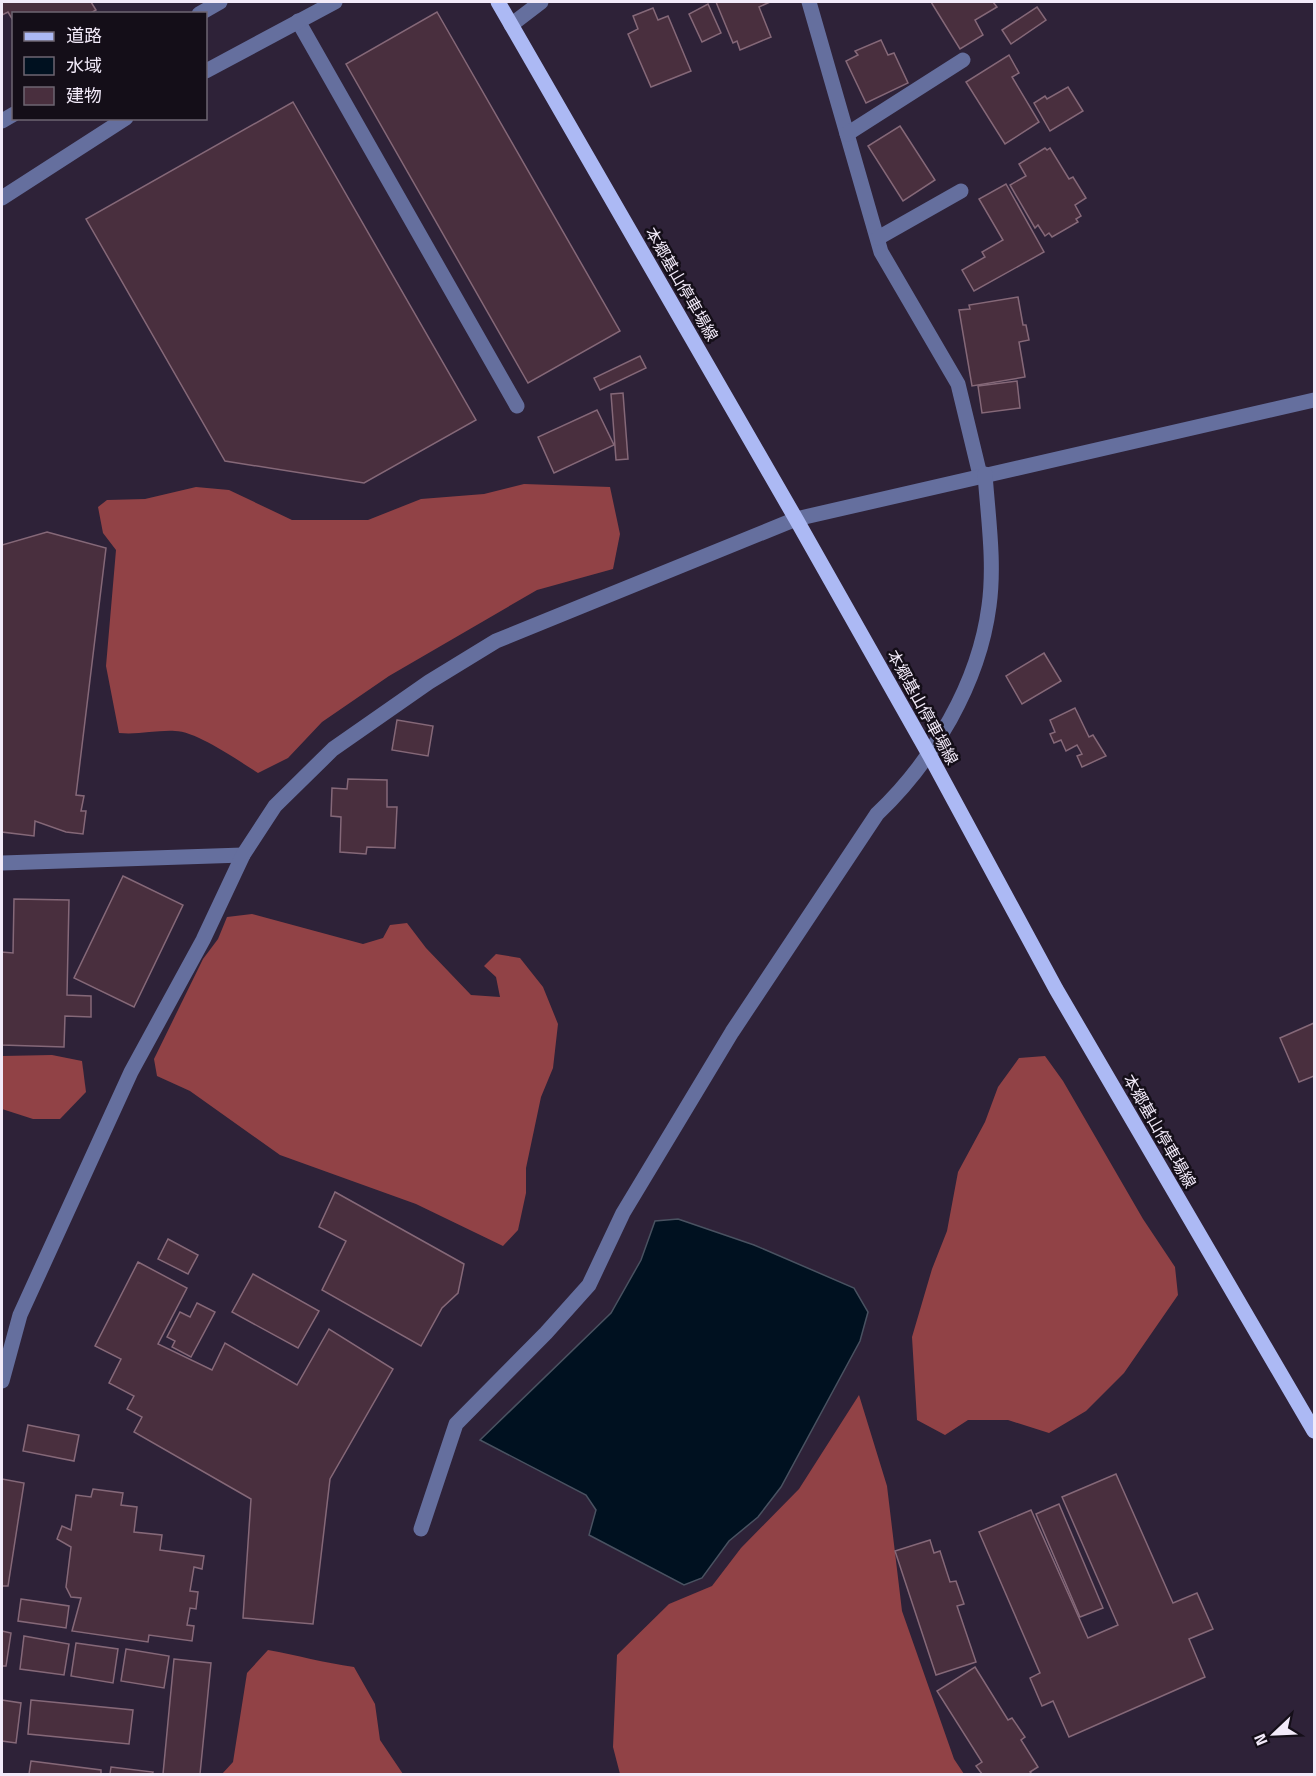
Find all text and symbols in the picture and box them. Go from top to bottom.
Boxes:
legend [12,12,207,120]
text: 道路 [66,22,102,49]
text: 水域 [66,52,102,79]
text: 建物 [66,82,102,109]
street label: 本郷基山停車場線 [640,223,724,345]
street label: 本郷基山停車場線 [881,645,965,769]
street label: 本郷基山停車場線 [1118,1070,1202,1192]
north arrow [1244,1704,1304,1764]
text: N [1247,1730,1273,1750]

